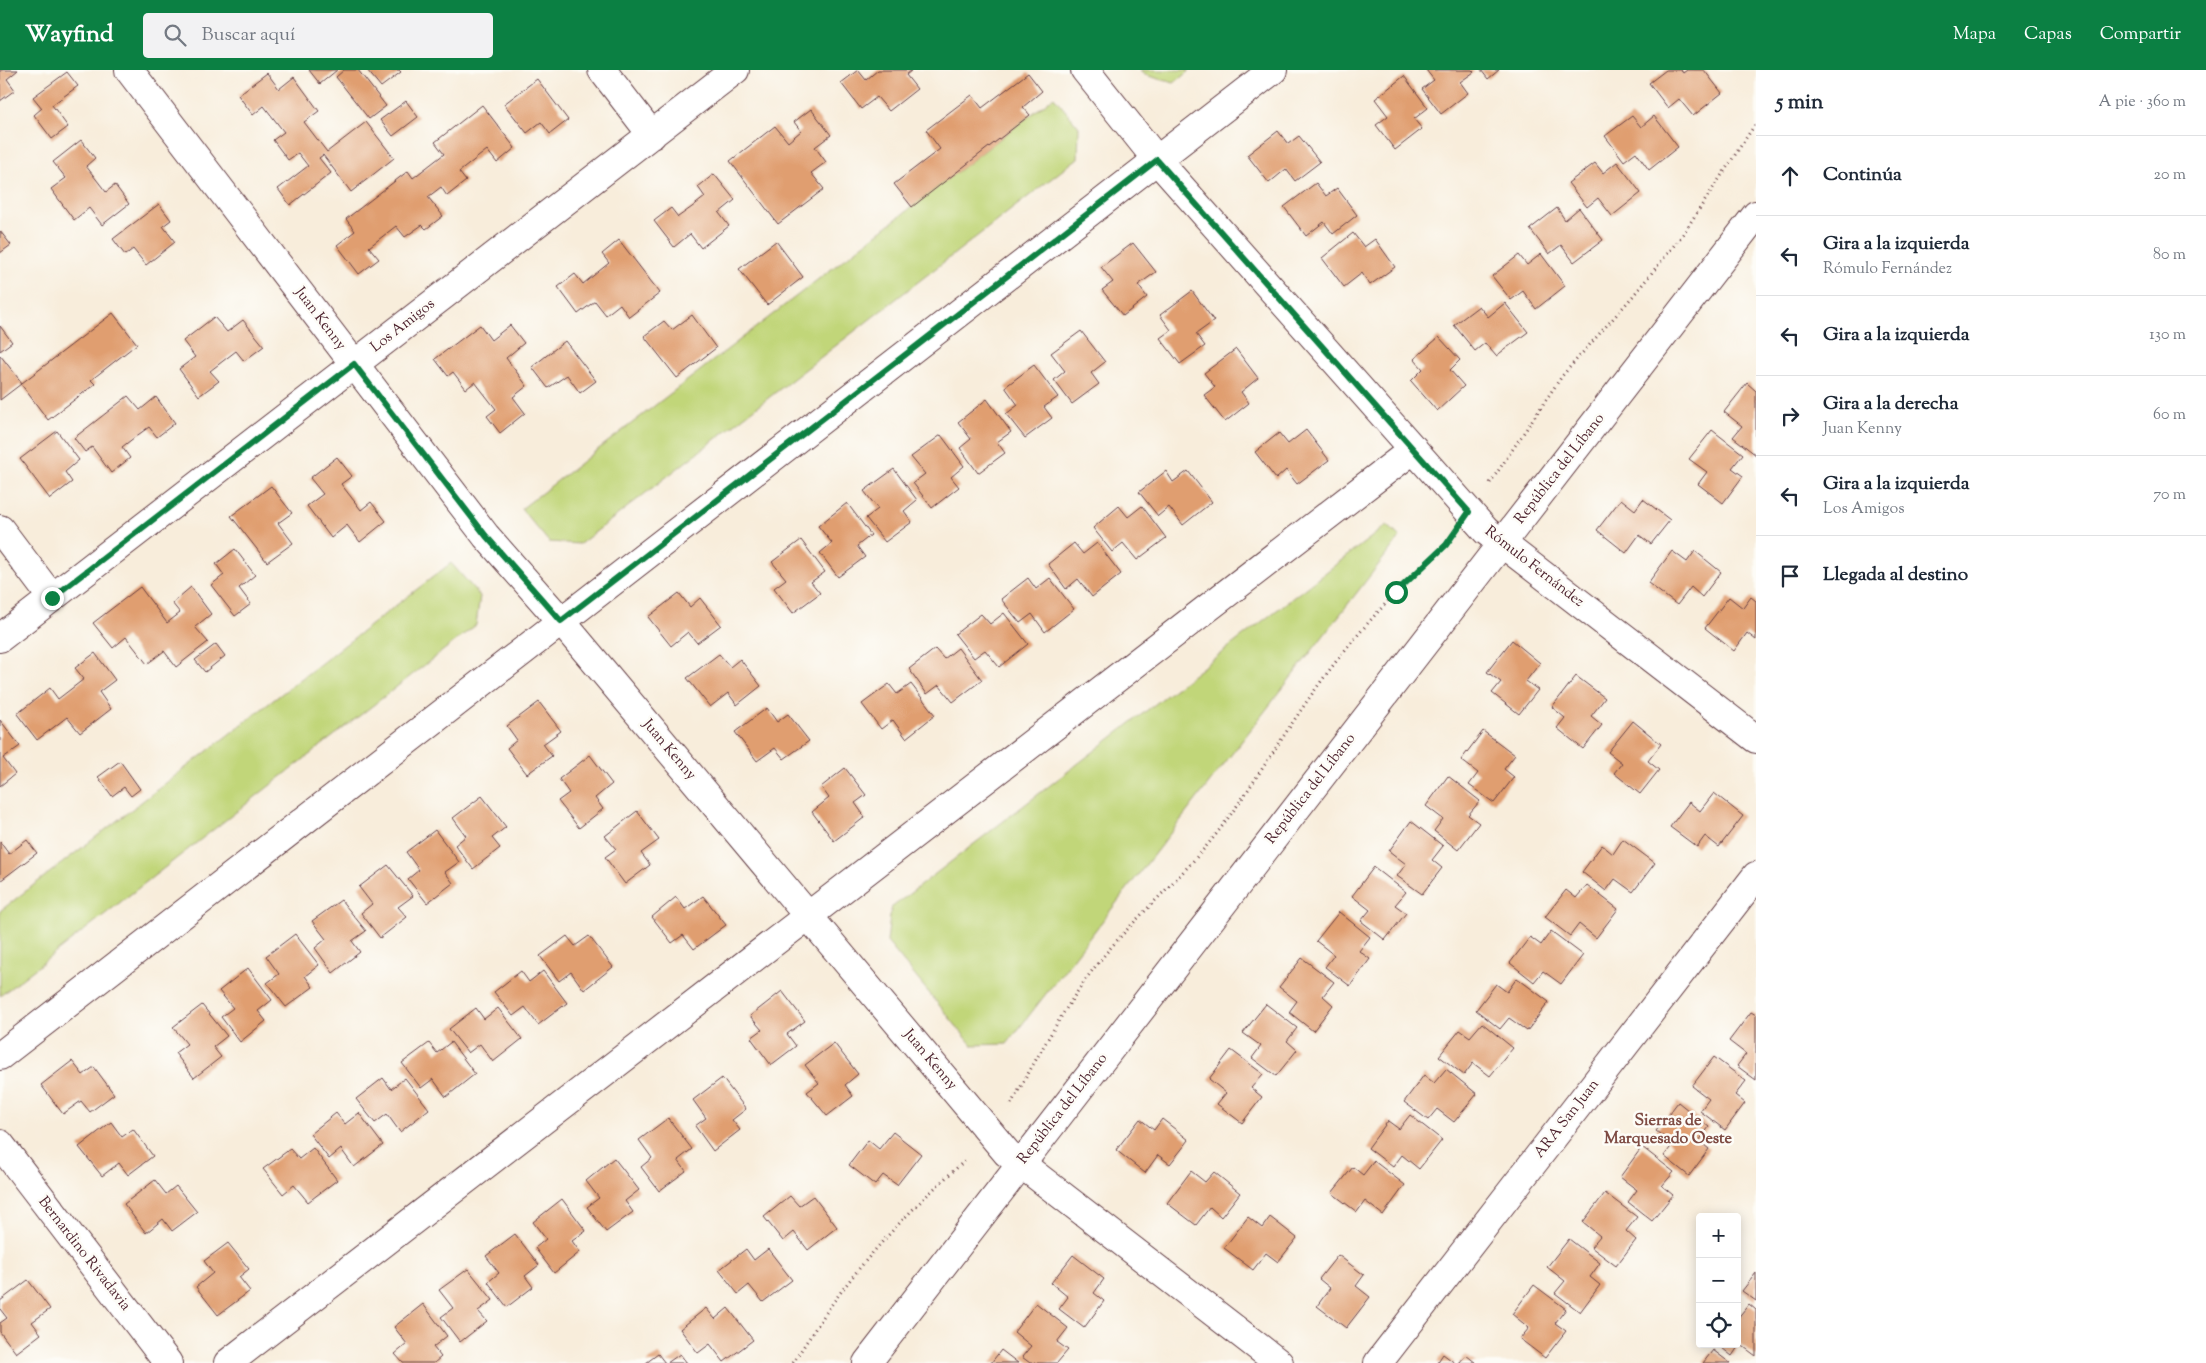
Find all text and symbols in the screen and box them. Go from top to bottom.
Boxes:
search box [143,13,493,58]
text: Wayfind [25,18,113,52]
icon: search [161,21,189,49]
text: Buscar aquí [201,22,295,49]
text: Mapa [1953,22,1996,48]
text: Capas [2024,22,2072,48]
text: Compartir [2100,22,2181,48]
text: 5 min [1776,88,1823,118]
text: A pie · 360 m [2099,91,2186,114]
icon: ahead [1776,162,1804,190]
text: Continúa [1823,162,1902,189]
text: 20 m [2153,164,2186,187]
text: Gira a la izquierda [1823,231,1969,258]
icon: left [1776,242,1804,270]
text: 80 m [2153,244,2186,267]
text: Rómulo Fernández [1823,258,1952,281]
street label: Juan Kenny [289,282,351,355]
street label: Los Amigos [366,294,440,358]
icon: left [1776,322,1804,350]
text: Gira a la izquierda [1823,322,1969,349]
text: 130 m [2149,324,2186,347]
text: Gira a la derecha [1823,391,1958,418]
icon: right [1776,402,1804,430]
text: 60 m [2153,404,2186,427]
street label: República del Líbano [1510,409,1610,529]
text: Juan Kenny [1823,418,1902,441]
text: Gira a la izquierda [1823,471,1969,498]
icon: left [1776,482,1804,510]
text: 70 m [2153,484,2186,507]
text: Los Amigos [1823,498,1905,521]
street label: Rómulo Fernández [1480,521,1588,613]
icon: arrive [1776,562,1804,590]
text: Llegada al destino [1823,562,1968,589]
route start [1385,581,1408,604]
route end [41,587,64,610]
street label: Juan Kenny [637,714,701,785]
street label: República del Líbano [1261,729,1361,849]
street label: Juan Kenny [898,1024,962,1095]
street label: República del Líbano [1013,1049,1113,1169]
street label: ARA San Juan [1529,1075,1605,1163]
district label: Sierras de Marquesado Oeste [1604,1110,1733,1151]
street label: Bernardino Rivadavia [33,1192,135,1316]
map controls [1696,1213,1741,1348]
button: + [1696,1213,1741,1258]
button: − [1696,1258,1741,1303]
button: locate [1696,1303,1741,1348]

